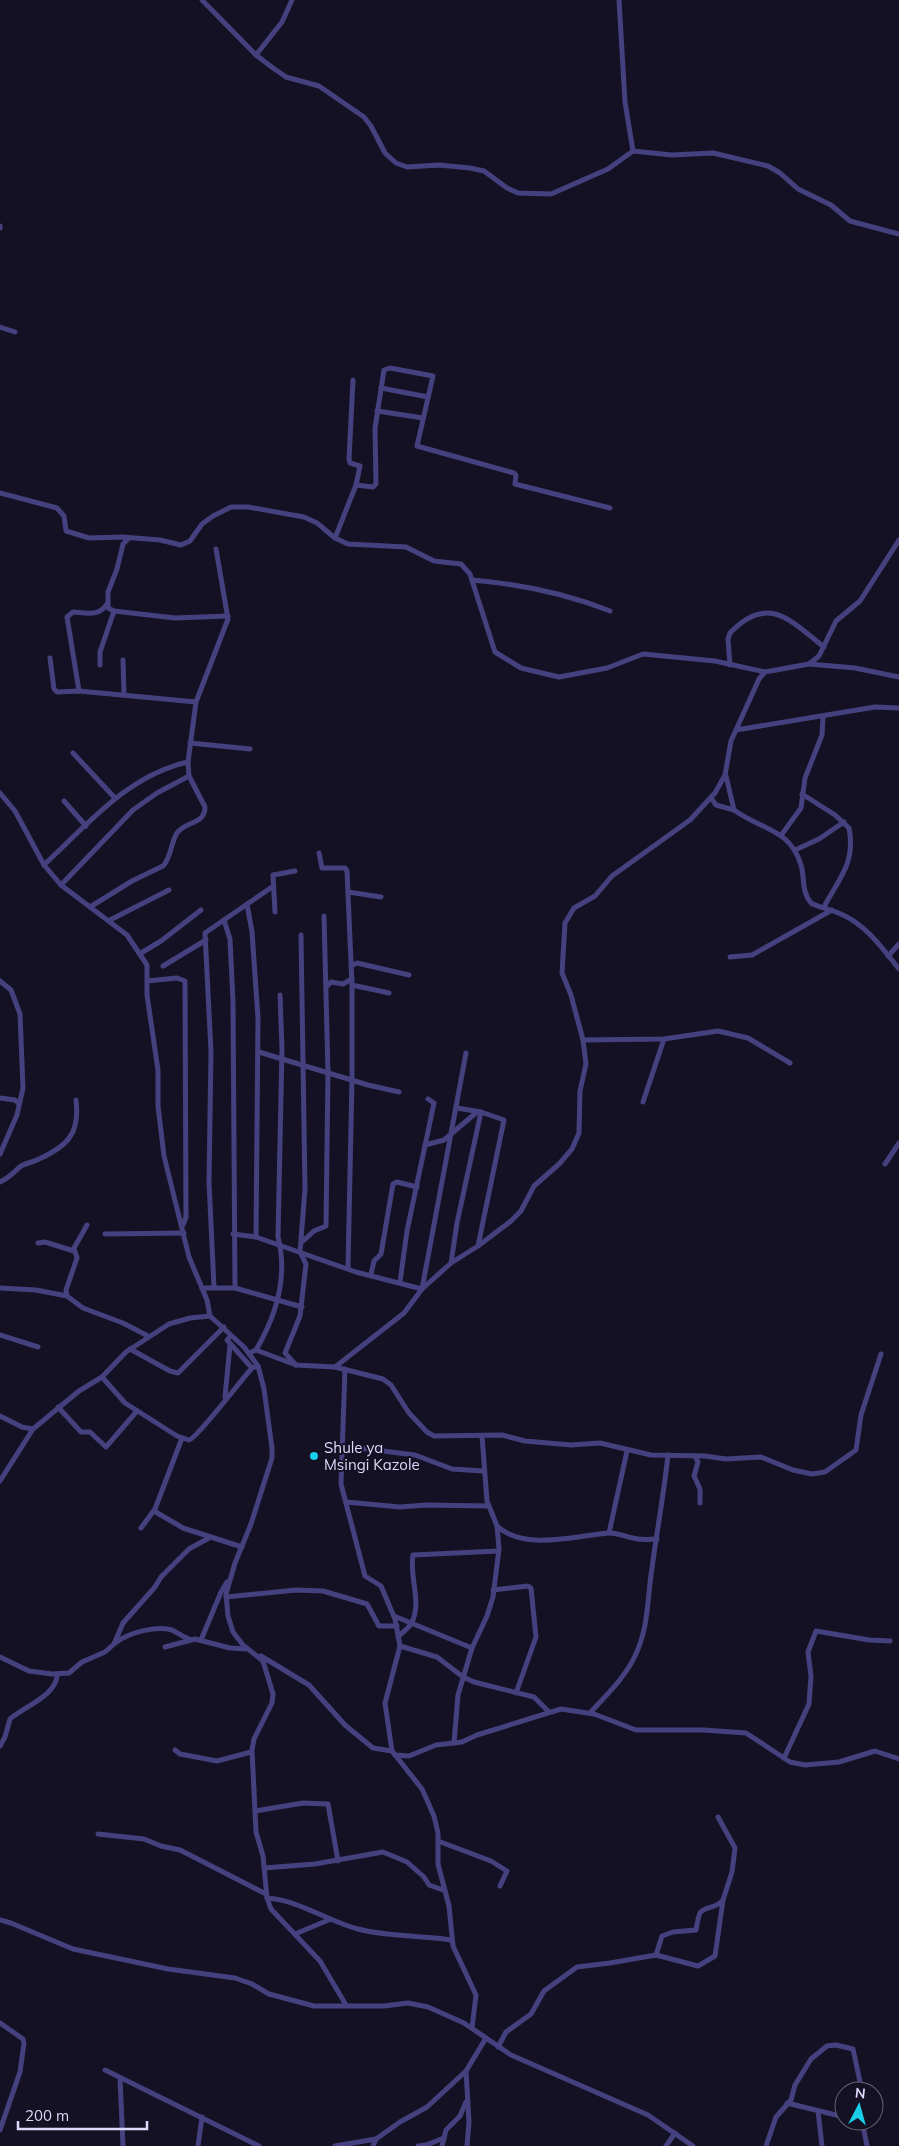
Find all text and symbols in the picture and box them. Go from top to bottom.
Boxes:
place label: Shule ya Msingi Kazole [324,1438,420,1474]
marker: Shule ya Msingi Kazole [308,1450,320,1462]
north arrow [834,2081,884,2131]
text: N [854,2084,867,2103]
scale bar [18,2098,146,2130]
text: 200 m [25,2106,69,2125]

